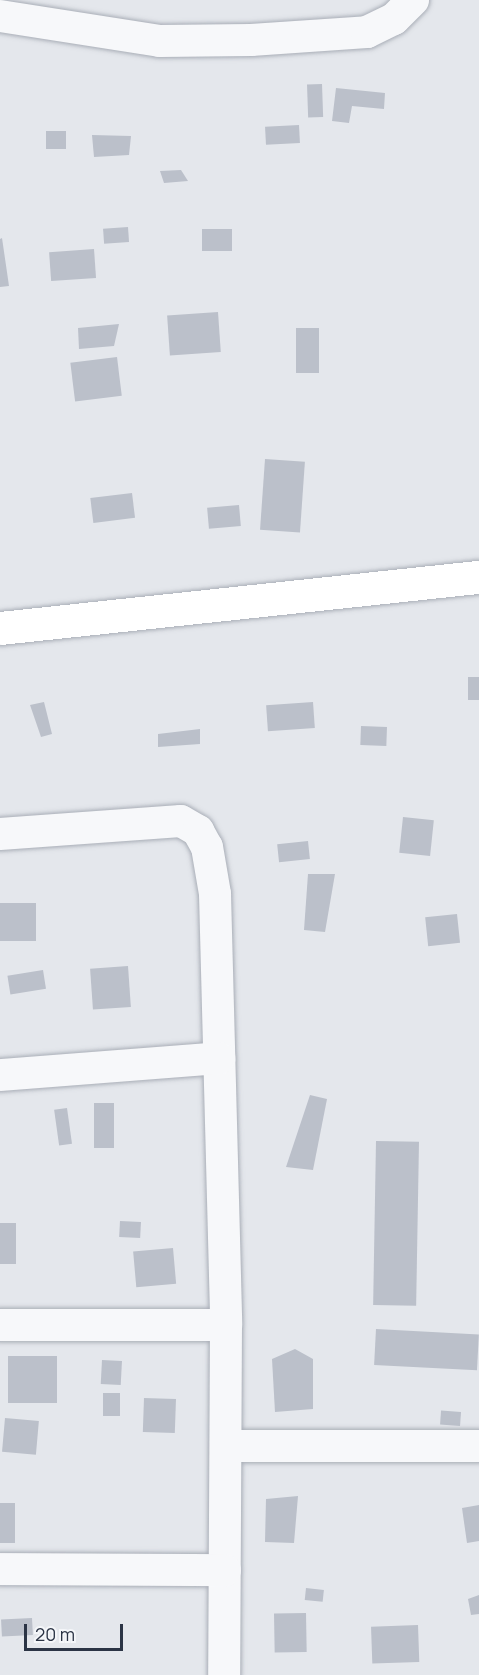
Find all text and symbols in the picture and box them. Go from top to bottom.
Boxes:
scale bar [27,1612,126,1650]
text: 20 m [35,1622,75,1646]

